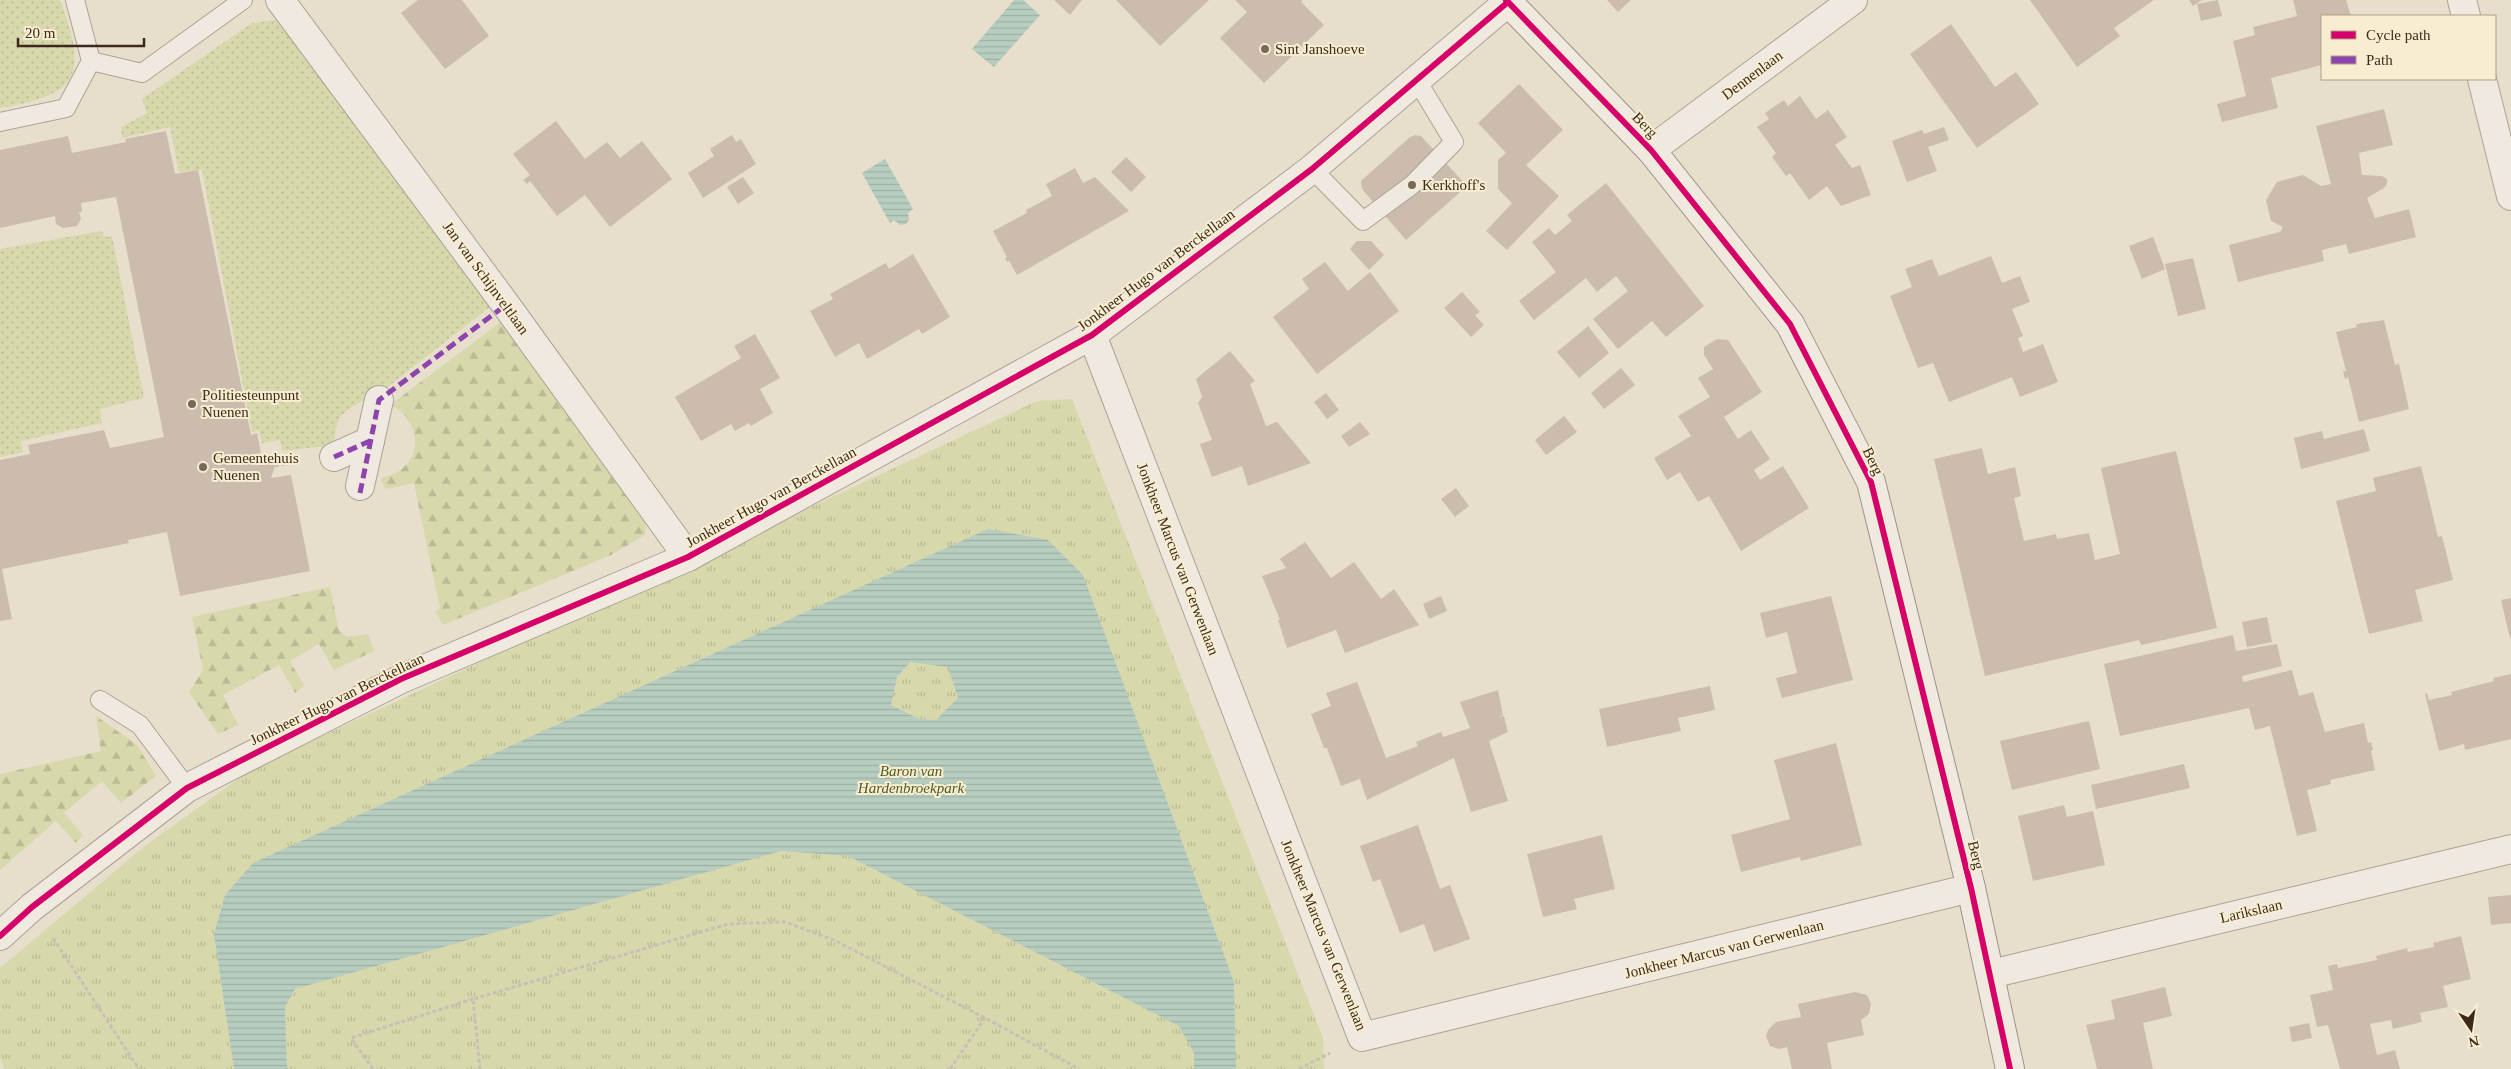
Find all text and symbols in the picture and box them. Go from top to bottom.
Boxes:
scale bar [18,15,144,47]
legend [2321,15,2496,80]
text: 20 m [25,25,56,41]
text: Cycle path [2366,27,2431,43]
place label: Sint Janshoeve [1275,41,1365,57]
marker: Sint Janshoeve [1259,43,1271,55]
street label: Dennenlaan [1719,47,1786,103]
text: Path [2366,52,2393,68]
street label: Berg [1629,109,1661,141]
place label: Kerkhoff's [1422,177,1485,193]
marker: Kerkhoff's [1406,179,1418,191]
street label: Jonkheer Hugo van Berckellaan [1075,206,1238,334]
street label: Jan van Schijnveltlaan [440,219,532,338]
place label: Politiesteunpunt Nuenen [202,387,300,420]
marker: Politiesteunpunt Nuenen [186,398,198,410]
street label: Jonkheer Hugo van Berckellaan [683,443,859,551]
street label: Berg [1859,445,1887,478]
place label: Gemeentehuis Nuenen [213,450,299,483]
marker: Gemeentehuis Nuenen [197,461,209,473]
street label: Jonkheer Marcus van Gerwenlaan [1134,461,1222,658]
street label: Jonkheer Hugo van Berckellaan [247,650,427,748]
park label: Baron van Hardenbroekpark [857,763,965,796]
street label: Jonkheer Marcus van Gerwenlaan [1278,837,1370,1033]
street label: Berg [1965,839,1987,871]
street label: Larikslaan [2218,896,2284,926]
street label: Jonkheer Marcus van Gerwenlaan [1623,916,1826,981]
north arrow [2446,1004,2496,1054]
text: N [2467,1033,2480,1050]

